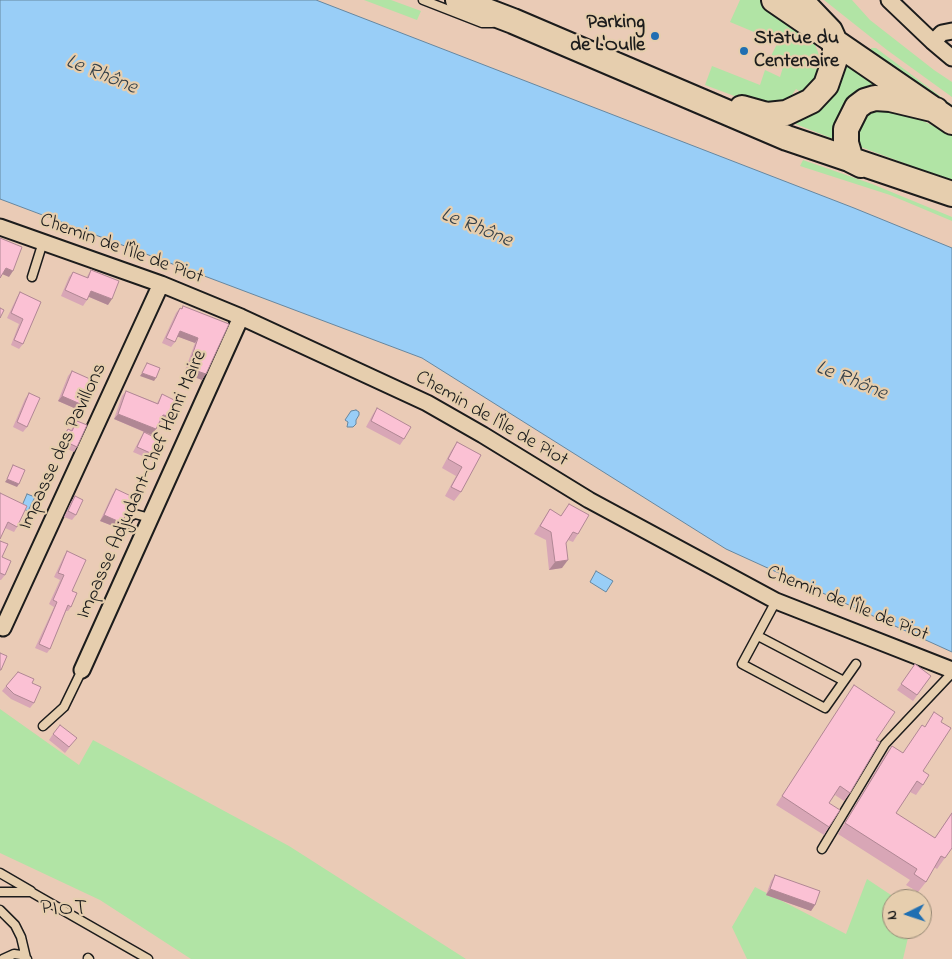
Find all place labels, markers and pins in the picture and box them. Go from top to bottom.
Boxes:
place label: Parking de L'Oulle [570,12,645,59]
place label: Statue du Centenaire [754,28,839,75]
marker: Parking de L'Oulle [649,30,661,42]
marker: Statue du Centenaire [738,45,750,57]

